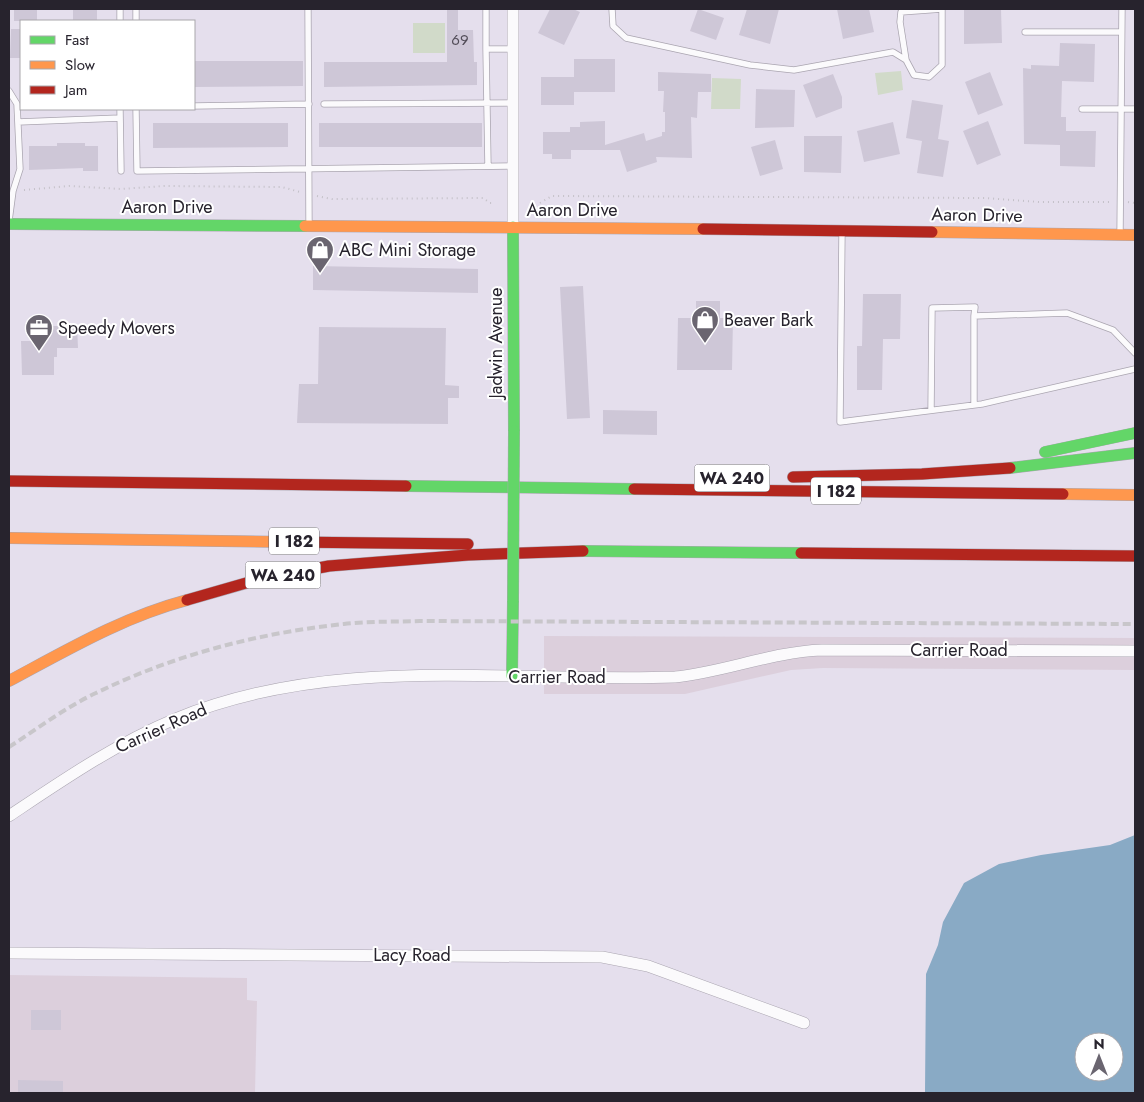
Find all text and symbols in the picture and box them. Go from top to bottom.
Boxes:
legend [20,20,195,110]
text: Fast [65,29,89,51]
house number: 69 [451,29,469,51]
text: Slow [65,54,96,76]
text: Jam [63,79,88,101]
street label: Aaron Drive [121,194,213,220]
street label: Aaron Drive [526,197,618,223]
street label: Aaron Drive [931,201,1023,229]
shop icon: ABC Mini Storage [305,235,335,274]
place label: ABC Mini Storage [339,237,476,263]
street label: Jadwin Avenue [483,287,509,401]
shop icon: Beaver Bark [690,305,720,344]
place label: Beaver Bark [724,307,813,333]
office icon: Speedy Movers [24,313,54,352]
place label: Speedy Movers [58,315,175,341]
road number: WA 240 [694,464,770,492]
road number: I 182 [811,478,861,504]
road number: I 182 [269,528,319,554]
road number: WA 240 [246,562,320,588]
street label: Carrier Road [910,637,1008,663]
street label: Carrier Road [508,664,606,690]
street label: Carrier Road [111,696,211,760]
street label: Lacy Road [373,942,451,968]
north arrow [1074,1032,1124,1082]
text: N [1093,1034,1105,1054]

